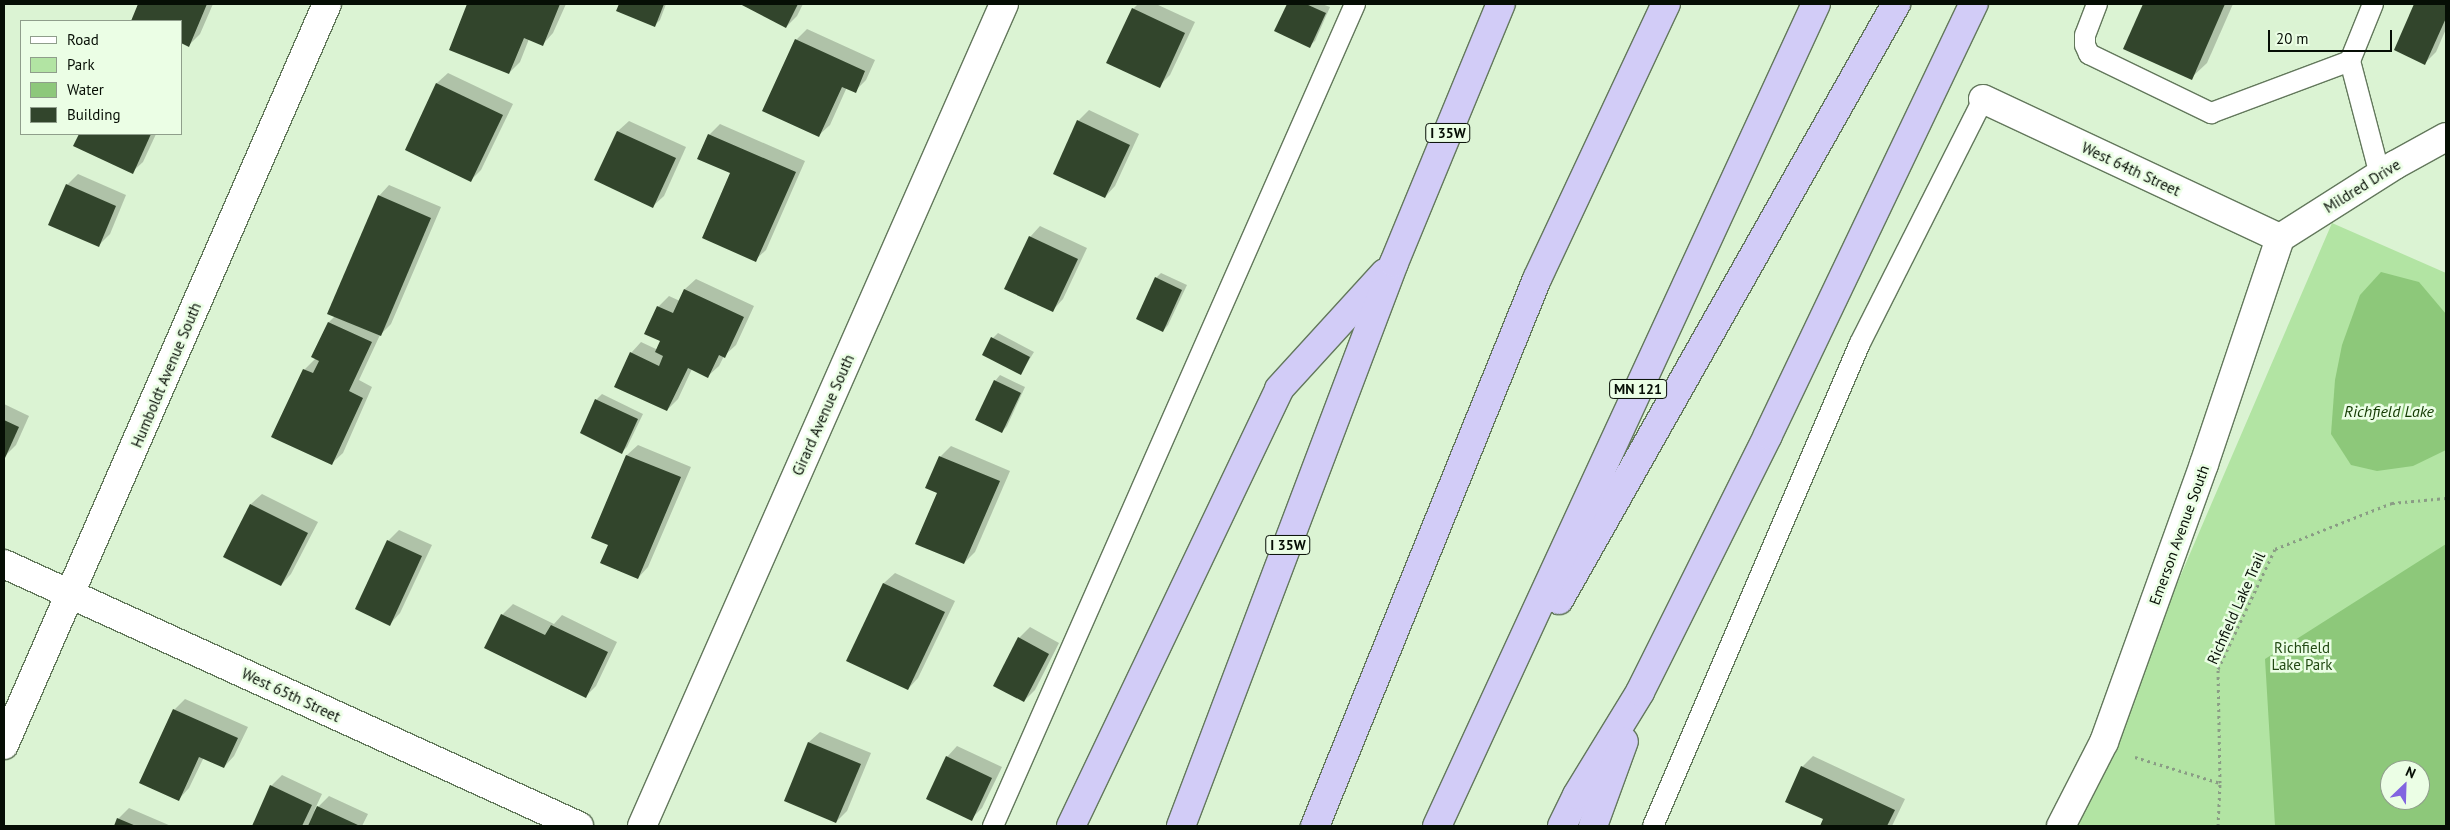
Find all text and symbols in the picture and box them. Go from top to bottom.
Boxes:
legend [20,20,182,135]
scale bar [2270,20,2394,52]
text: 20 m [2276,29,2309,48]
text: Road [67,30,99,49]
text: Park [67,55,95,74]
text: Water [67,80,104,99]
text: Building [67,105,121,124]
road number: I 35W [1424,122,1472,144]
street label: West 64th Street [2079,138,2183,200]
street label: Mildred Drive [2320,155,2404,217]
street label: Humboldt Avenue South [127,300,205,450]
street label: Girard Avenue South [788,351,858,479]
road number: MN 121 [1608,378,1668,400]
water label: Richfield Lake [2344,401,2434,421]
street label: Emerson Avenue South [2145,463,2213,607]
road number: I 35W [1264,534,1312,556]
street label: Richfield Lake Trail [2203,549,2269,667]
park label: Richfield Lake Park [2271,638,2333,673]
street label: West 65th Street [239,664,343,726]
north arrow [2380,760,2430,810]
text: N [2403,762,2419,782]

